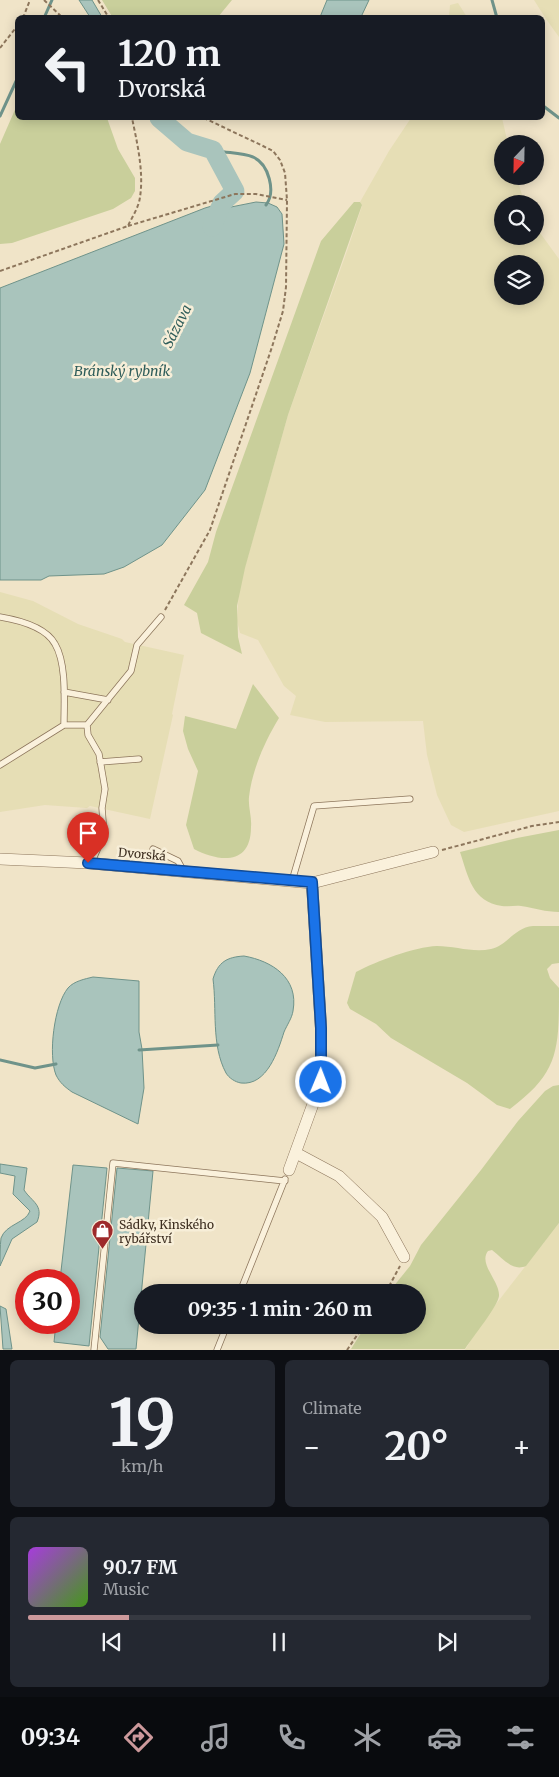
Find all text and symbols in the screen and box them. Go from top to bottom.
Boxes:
text: 120 m [118,32,221,76]
icon: left [35,35,100,100]
text: Dvorská [118,75,206,103]
north arrow [494,135,544,185]
map controls [494,135,544,305]
button: search [494,195,544,245]
button: layers [494,255,544,305]
water label: Sázava [159,301,195,351]
water label: Bránský rybník [74,362,171,380]
pin [67,812,109,863]
icon: arrive [74,819,102,847]
street label: Dvorská [117,844,167,864]
position arrow [294,1055,346,1107]
place label: Sádky, Kinského rybářství [119,1217,214,1246]
shop icon: Sádky, Kinského rybářství [91,1219,115,1250]
speed limit sign: 30 [15,1269,80,1334]
text: 09:35 · 1 min · 260 m [188,1297,372,1321]
text: 19 [109,1382,176,1464]
text: Climate [303,1398,362,1418]
text: 20° [385,1423,449,1470]
text: − [303,1429,321,1465]
text: + [512,1429,531,1465]
text: km/h [121,1456,163,1476]
text: 90.7 FM [103,1555,177,1579]
text: Music [103,1579,149,1599]
icon: previous [98,1628,126,1656]
icon: pause [265,1628,293,1656]
icon: next [433,1628,461,1656]
icon: directions [121,1720,156,1755]
icon: music [198,1720,233,1755]
icon: phone [274,1720,309,1755]
icon: climate [350,1720,385,1755]
icon: car [427,1720,462,1755]
icon: filters [503,1720,538,1755]
text: 09:34 [21,1723,80,1751]

